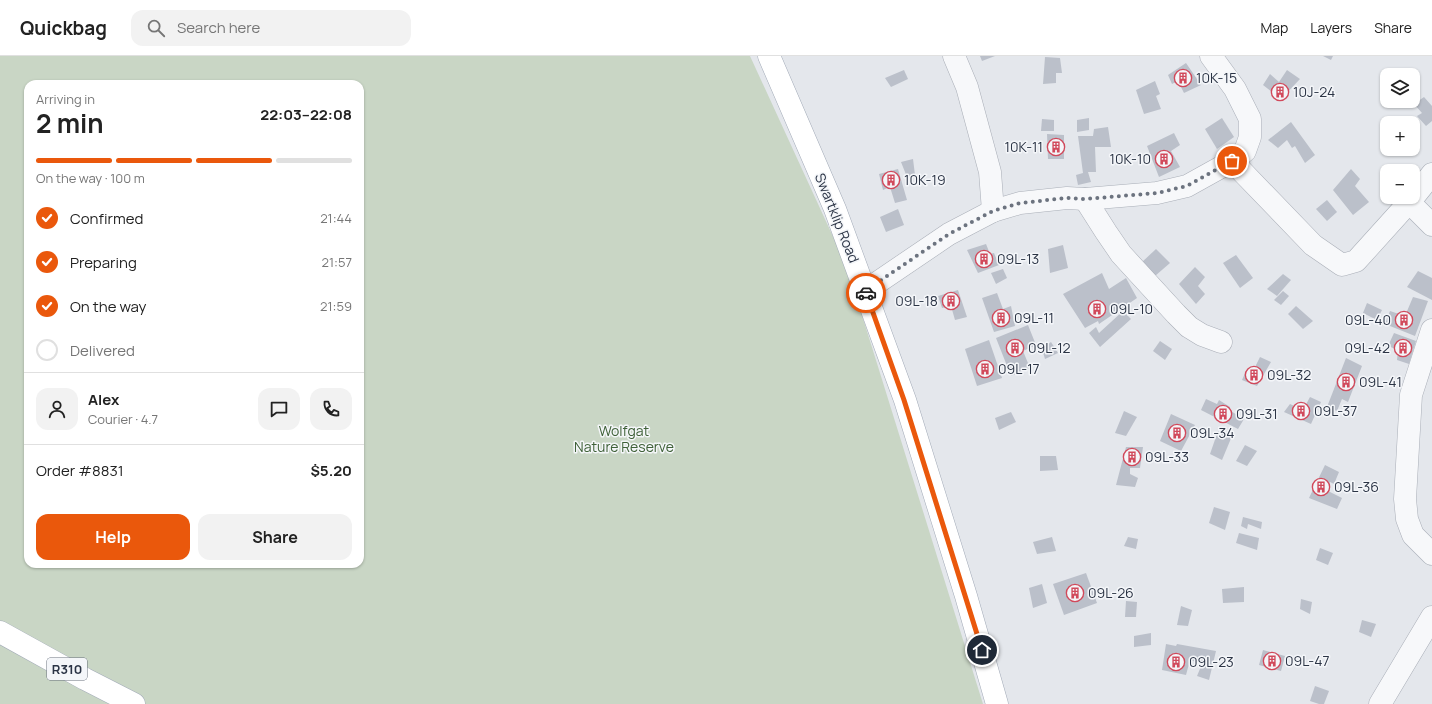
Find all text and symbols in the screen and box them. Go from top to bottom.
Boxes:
search box [131,10,411,46]
text: Quickbag [20,15,107,41]
icon: search [145,17,167,39]
text: Search here [177,17,260,38]
text: Map [1260,18,1288,37]
text: Layers [1310,18,1352,37]
text: Share [1374,18,1412,37]
building icon: 10K-15 [1173,68,1193,88]
place label: 10K-15 [1196,68,1237,87]
map controls [1380,68,1420,204]
button: layers [1380,68,1420,108]
building icon: 10J-24 [1270,82,1290,102]
place label: 10J-24 [1293,82,1335,101]
text: Arriving in [36,90,95,108]
text: 22:03–22:08 [260,104,352,125]
text: 2 min [36,105,104,141]
button: + [1380,116,1420,156]
place label: 10K-11 [1005,137,1043,156]
building icon: 10K-11 [1046,137,1066,157]
pin [1215,144,1249,178]
place label: 10K-10 [1110,149,1151,168]
building icon: 10K-10 [1154,149,1174,169]
icon: bag [1221,150,1243,172]
button: − [1380,164,1420,204]
text: On the way · 100 m [36,169,145,187]
street label: Swartklip Road [811,170,864,265]
building icon: 10K-19 [881,170,901,190]
place label: 10K-19 [904,170,946,189]
icon: check [36,207,58,229]
text: Confirmed [70,208,143,229]
text: 21:44 [320,209,352,227]
building icon: 09L-13 [974,249,994,269]
place label: 09L-13 [997,249,1039,268]
icon: check [36,251,58,273]
text: Preparing [70,252,137,273]
text: 21:57 [322,253,352,271]
courier [846,273,886,313]
icon: car [855,282,877,304]
place label: 09L-18 [895,291,938,310]
building icon: 09L-18 [941,291,961,311]
icon: check [36,295,58,317]
text: On the way [70,296,146,317]
text: 21:59 [320,297,352,315]
building icon: 09L-10 [1087,299,1107,319]
place label: 09L-10 [1110,299,1153,318]
building icon: 09L-11 [991,308,1011,328]
place label: 09L-11 [1014,308,1054,327]
place label: 09L-40 [1345,310,1391,329]
building icon: 09L-40 [1394,310,1414,330]
building icon: 09L-12 [1005,338,1025,358]
place label: 09L-12 [1028,338,1071,357]
place label: 09L-42 [1344,338,1390,357]
building icon: 09L-42 [1393,338,1413,358]
text: Delivered [70,340,135,361]
building icon: 09L-17 [975,359,995,379]
place label: 09L-17 [998,359,1040,378]
building icon: 09L-32 [1244,365,1264,385]
place label: 09L-32 [1267,365,1311,384]
building icon: 09L-41 [1336,372,1356,392]
place label: 09L-41 [1359,372,1402,391]
button: person [36,388,78,430]
button: chat [258,388,300,430]
button: phone [310,388,352,430]
text: Alex [88,389,119,410]
building icon: 09L-37 [1291,401,1311,421]
place label: 09L-37 [1314,401,1357,420]
building icon: 09L-31 [1213,404,1233,424]
place label: 09L-31 [1236,404,1278,423]
text: Courier · 4.7 [88,410,158,428]
park label: Wolfgat Nature Reserve [574,421,674,456]
building icon: 09L-34 [1167,423,1187,443]
place label: 09L-34 [1190,423,1235,442]
building icon: 09L-33 [1122,447,1142,467]
place label: 09L-33 [1145,447,1189,466]
text: Order #8831 [36,460,124,481]
text: $5.20 [310,460,352,481]
building icon: 09L-36 [1311,477,1331,497]
place label: 09L-36 [1334,477,1379,496]
button: Help [36,514,190,560]
button: Share [198,514,352,560]
building icon: 09L-26 [1065,583,1085,603]
place label: 09L-26 [1088,583,1134,602]
pin [965,633,999,667]
icon: home [971,639,993,661]
building icon: 09L-47 [1262,651,1282,671]
place label: 09L-47 [1285,651,1330,670]
building icon: 09L-23 [1166,652,1186,672]
place label: 09L-23 [1189,652,1234,671]
road number: R310 [47,658,87,680]

